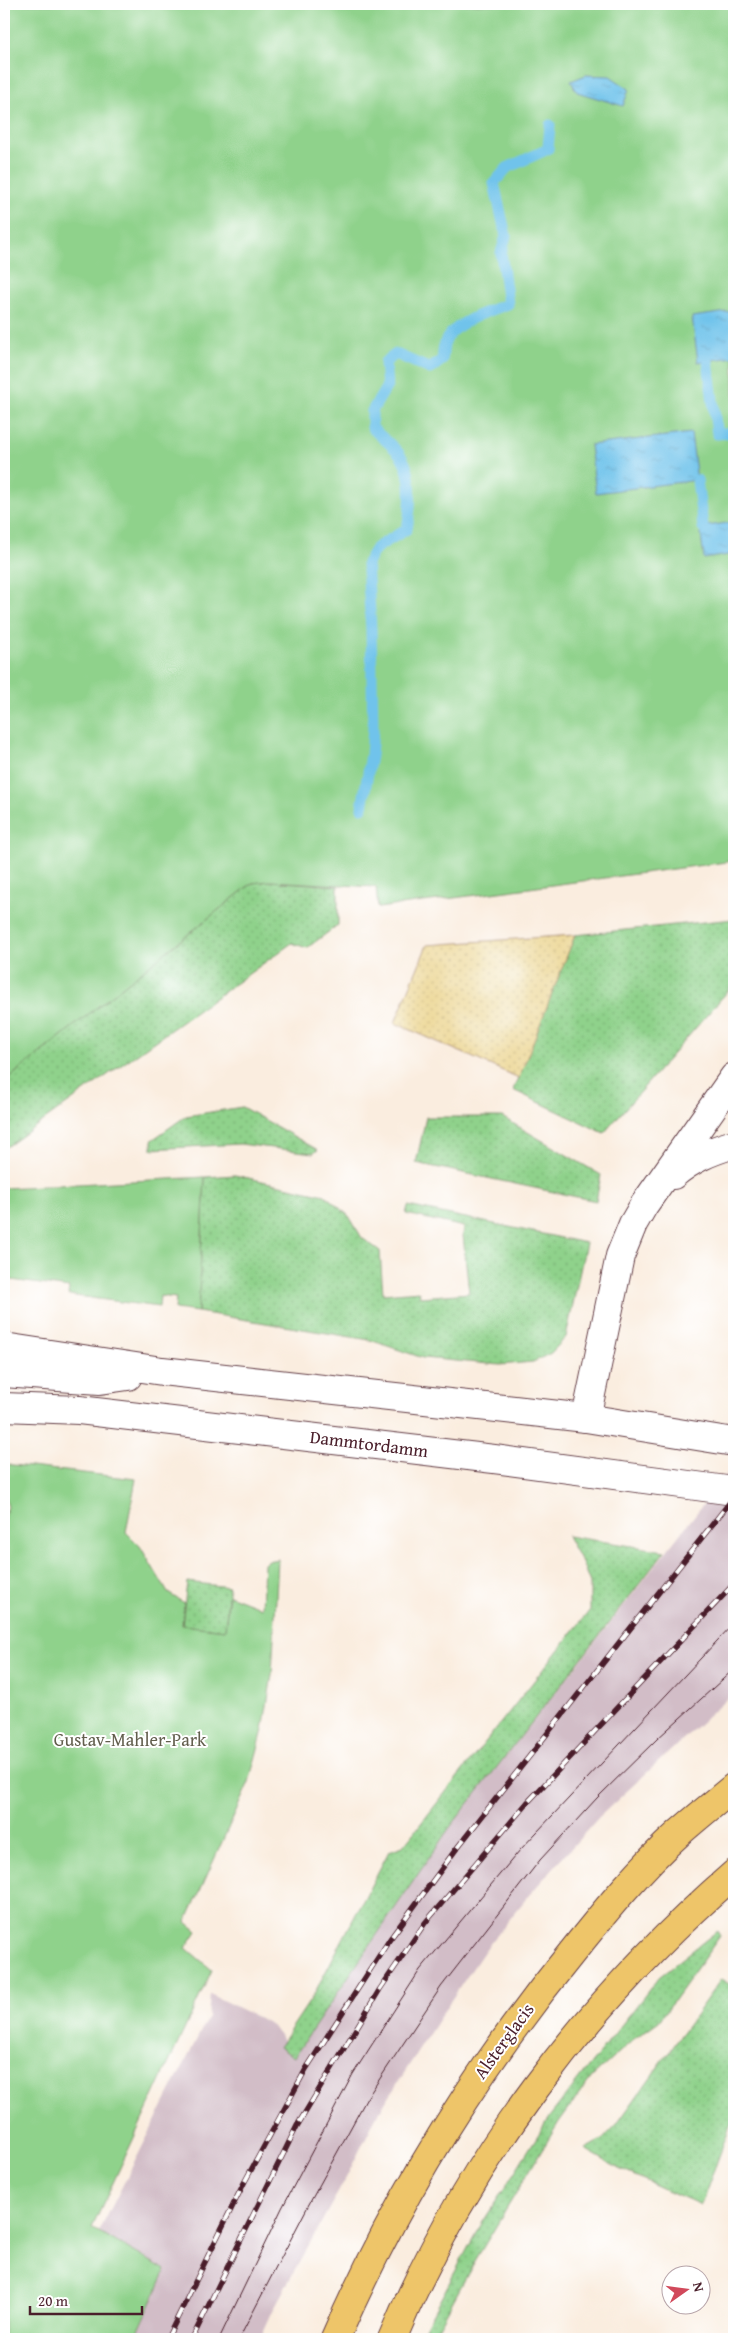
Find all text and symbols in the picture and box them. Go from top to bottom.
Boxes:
street label: Dammtordamm [308,1423,430,1464]
park label: Gustav-Mahler-Park [54,1726,207,1753]
street label: Alsterglacis [467,1997,540,2084]
north arrow [660,2266,710,2316]
text: N [688,2280,710,2294]
scale bar [30,2283,142,2315]
text: 20 m [38,2290,69,2311]

